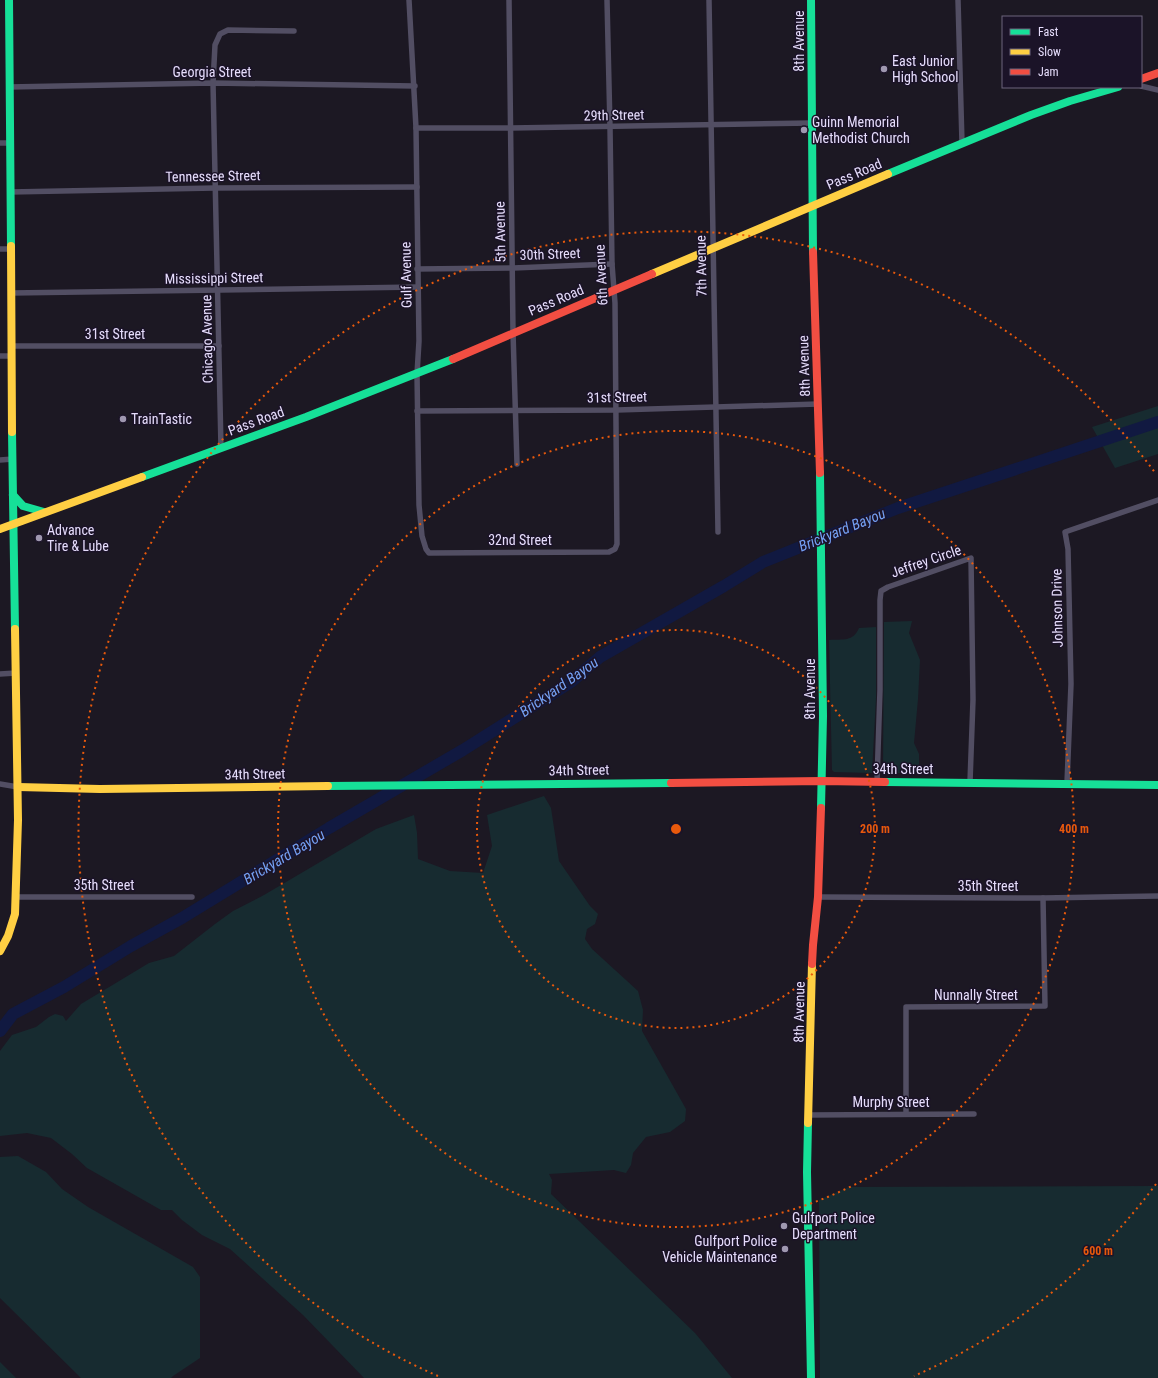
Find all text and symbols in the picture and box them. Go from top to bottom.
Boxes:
street label: 8th Avenue [791,10,807,72]
legend [1002,16,1142,88]
text: Fast [1038,25,1059,39]
text: Slow [1038,45,1061,59]
place label: East Junior High School [892,53,959,85]
street label: Georgia Street [173,64,251,80]
marker: East Junior High School [879,64,889,74]
text: Jam [1038,65,1059,79]
street label: 29th Street [583,106,645,124]
place label: Guinn Memorial Methodist Church [812,114,910,146]
marker: Guinn Memorial Methodist Church [799,125,809,135]
street label: Pass Road [824,155,884,193]
street label: Tennessee Street [165,167,261,185]
street label: 5th Avenue [491,201,509,263]
street label: 7th Avenue [692,235,710,297]
street label: Gulf Avenue [397,241,415,308]
street label: 6th Avenue [591,244,611,306]
street label: 30th Street [519,245,581,263]
street label: Mississippi Street [164,269,264,287]
street label: Pass Road [526,281,586,319]
street label: Chicago Avenue [198,294,216,383]
street label: 31st Street [85,326,145,342]
street label: 8th Avenue [795,335,813,397]
street label: 31st Street [587,388,647,406]
street label: Pass Road [226,403,286,439]
place label: TrainTastic [131,411,192,427]
marker: TrainTastic [118,414,128,424]
water label: Brickyard Bayou [796,504,888,556]
place label: Advance Tire & Lube [47,522,109,554]
street label: 32nd Street [488,532,552,548]
marker: Advance Tire & Lube [34,533,44,543]
street label: Jeffrey Circle [889,541,964,581]
street label: Johnson Drive [1048,568,1066,647]
water label: Brickyard Bayou [516,653,602,721]
street label: 8th Avenue [802,658,818,720]
street label: 34th Street [548,761,610,779]
street label: 34th Street [873,761,933,777]
street label: 34th Street [224,765,286,783]
centre of rings [669,822,683,836]
text: 200 m [860,822,890,836]
text: 400 m [1059,822,1089,836]
water label: Brickyard Bayou [240,826,328,888]
street label: 35th Street [74,877,134,893]
street label: 35th Street [958,878,1018,894]
street label: 8th Avenue [790,981,808,1043]
street label: Nunnally Street [934,987,1018,1003]
street label: Murphy Street [852,1094,930,1110]
place label: Gulfport Police Department [792,1210,875,1242]
marker: Gulfport Police Department [779,1221,789,1231]
place label: Gulfport Police Vehicle Maintenance [662,1233,777,1265]
marker: Gulfport Police Vehicle Maintenance [780,1244,790,1254]
text: 600 m [1083,1244,1113,1258]

